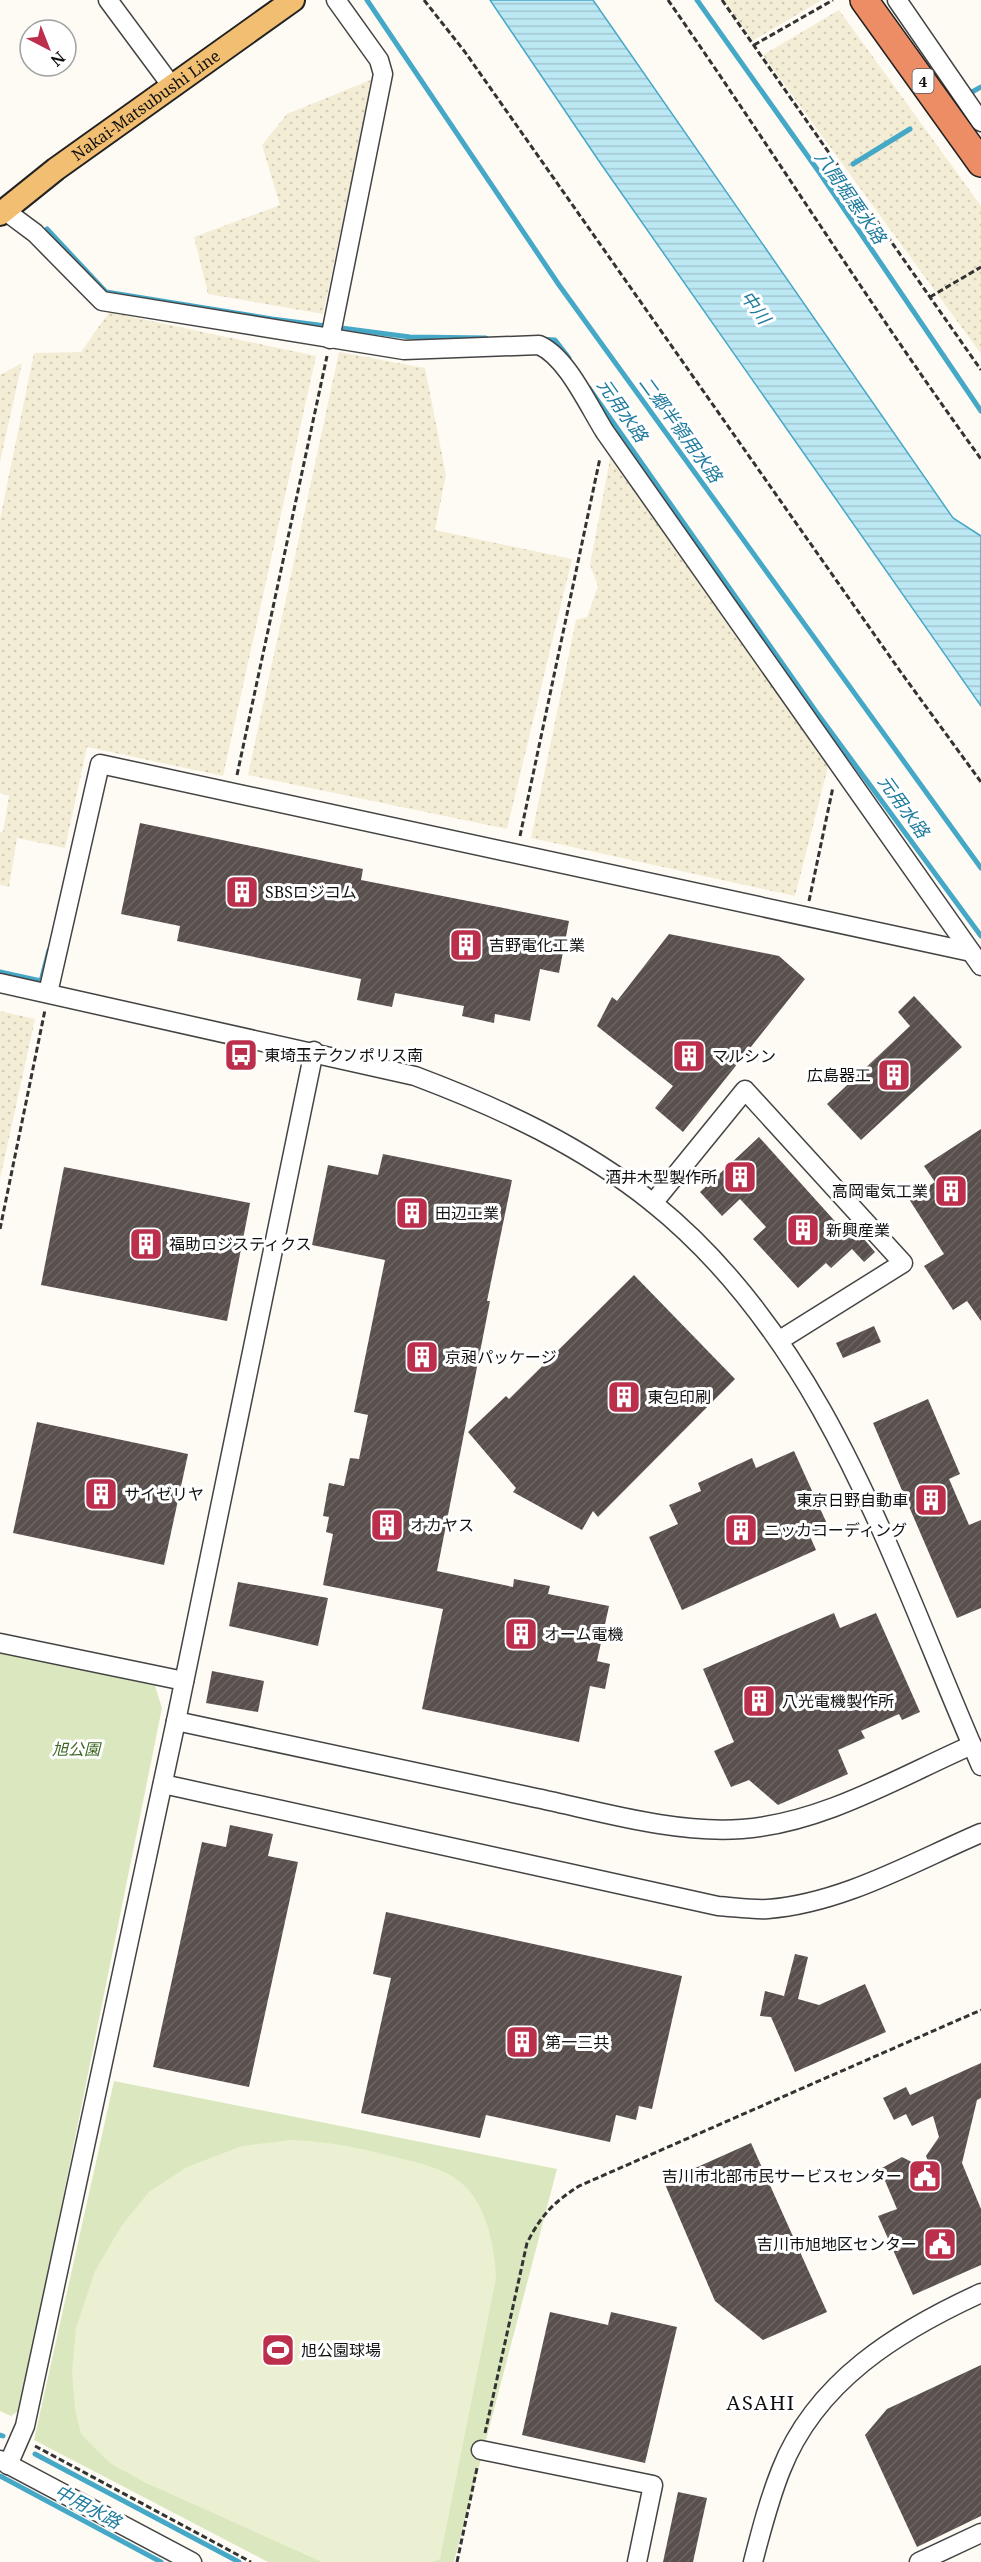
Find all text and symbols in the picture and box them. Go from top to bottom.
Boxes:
north arrow [18,18,78,78]
street label: Nakai-Matsubushi Line [67,45,224,166]
text: N [46,47,70,72]
road number: 4 [912,69,934,93]
water label: 八間堀悪水路 [810,146,893,250]
water label: 中川 [736,285,777,330]
water label: 二郷半領用水路 [634,371,729,489]
water label: 元用水路 [593,374,655,448]
water label: 元用水路 [873,770,936,844]
building icon: SBSロジコム [224,874,260,910]
place label: SBSロジコム [265,881,357,903]
building icon: 吉野電化工業 [448,927,484,963]
place label: 吉野電化工業 [489,934,585,956]
bus stop icon: 東埼玉テクノポリス南 [223,1037,259,1073]
building icon: マルシン [671,1038,707,1074]
place label: 東埼玉テクノポリス南 [264,1044,423,1066]
place label: マルシン [712,1045,776,1067]
building icon: 広島器工 [876,1057,912,1093]
place label: 広島器工 [807,1064,871,1086]
building icon: 酒井木型製作所 [722,1159,758,1195]
place label: 酒井木型製作所 [605,1166,717,1188]
building icon: 高岡電気工業 [933,1173,969,1209]
place label: 高岡電気工業 [832,1180,928,1202]
building icon: 田辺工業 [394,1195,430,1231]
place label: 田辺工業 [435,1202,499,1224]
building icon: 新興産業 [785,1212,821,1248]
place label: 新興産業 [826,1219,890,1241]
building icon: 福助ロジスティクス [128,1226,164,1262]
place label: 福助ロジスティクス [169,1233,312,1255]
building icon: 京昶パッケージ [404,1339,440,1375]
place label: 京昶パッケージ [445,1346,557,1368]
building icon: 東包印刷 [606,1379,642,1415]
place label: 東包印刷 [647,1386,711,1408]
building icon: サイゼリヤ [83,1476,119,1512]
building icon: 東京日野自動車 [913,1482,949,1518]
place label: サイゼリヤ [124,1483,204,1505]
place label: 東京日野自動車 [796,1489,908,1511]
building icon: オカヤス [369,1507,405,1543]
building icon: ニッカコーディング [723,1512,759,1548]
place label: オカヤス [410,1514,474,1536]
place label: ニッカコーディング [764,1519,907,1541]
building icon: オーム電機 [503,1616,539,1652]
place label: オーム電機 [544,1623,624,1645]
building icon: 八光電機製作所 [741,1683,777,1719]
place label: 八光電機製作所 [782,1690,894,1712]
park label: 旭公園 [52,1738,102,1760]
building icon: 第一三共 [504,2024,540,2060]
place label: 第一三共 [545,2031,609,2053]
public building icon: 吉川市北部市民サービスセンター [907,2158,943,2194]
place label: 吉川市北部市民サービスセンター [662,2165,902,2187]
public building icon: 吉川市旭地区センター [922,2226,958,2262]
place label: 吉川市旭地区センター [757,2233,917,2255]
sports icon: 旭公園球場 [260,2332,296,2368]
place label: 旭公園球場 [301,2339,381,2361]
district label: ASAHI [726,2389,796,2416]
water label: 中用水路 [51,2479,127,2534]

